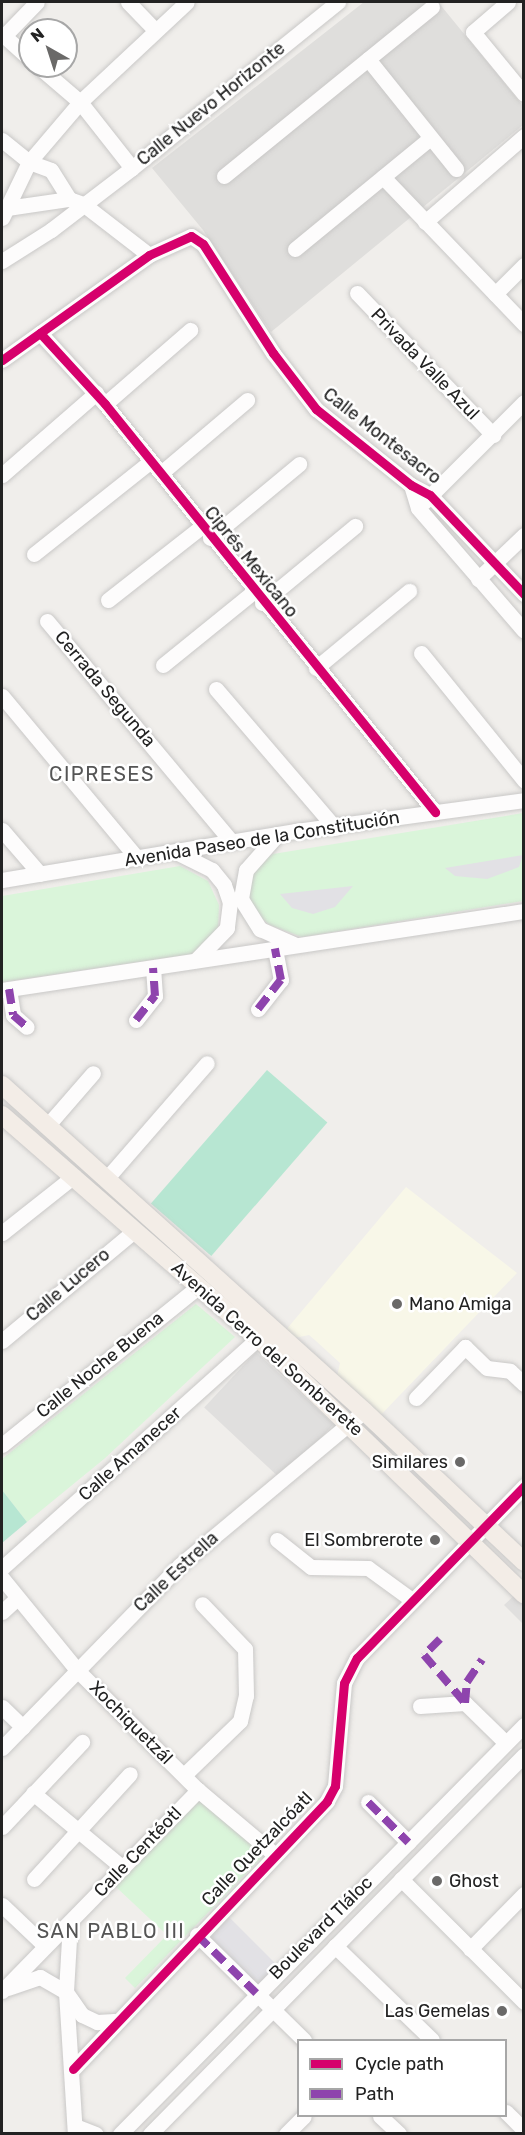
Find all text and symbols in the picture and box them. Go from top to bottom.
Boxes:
north arrow [18,18,78,78]
text: N [27,24,48,46]
street label: Calle Nuevo Horizonte [133,38,289,170]
street label: Privada Valle Azul [366,303,484,425]
street label: Calle Montesacro [319,383,445,489]
street label: Ciprés Mexicano [200,502,302,622]
street label: Cerrada Segunda [50,627,160,751]
district label: CIPRESES [49,762,155,786]
street label: Avenida Paseo de la Constitución [123,807,401,871]
street label: Calle Lucero [22,1244,114,1326]
street label: Avenida Cerro del Sombrerete [167,1257,367,1441]
place label: Mano Amiga [409,1293,512,1315]
marker: Mano Amiga [390,1297,404,1311]
street label: Calle Noche Buena [32,1307,168,1423]
street label: Calle Amanecer [74,1402,186,1506]
place label: Similares [372,1451,448,1473]
marker: Similares [453,1455,467,1469]
street label: Calle Estrella [129,1527,223,1617]
place label: El Sombrerote [304,1529,423,1551]
marker: El Sombrerote [428,1533,442,1547]
street label: Xochiquetzál [85,1677,177,1769]
street label: Calle Quetzalcóatl [197,1787,317,1911]
street label: Calle Centéotl [90,1802,186,1902]
place label: Ghost [449,1870,499,1892]
street label: Boulevard Tláloc [265,1872,377,1984]
marker: Ghost [430,1874,444,1888]
district label: SAN PABLO III [37,1919,185,1943]
place label: Las Gemelas [384,2000,490,2022]
marker: Las Gemelas [495,2004,509,2018]
legend [297,2039,507,2117]
text: Cycle path [355,2053,444,2075]
text: Path [355,2083,394,2105]

